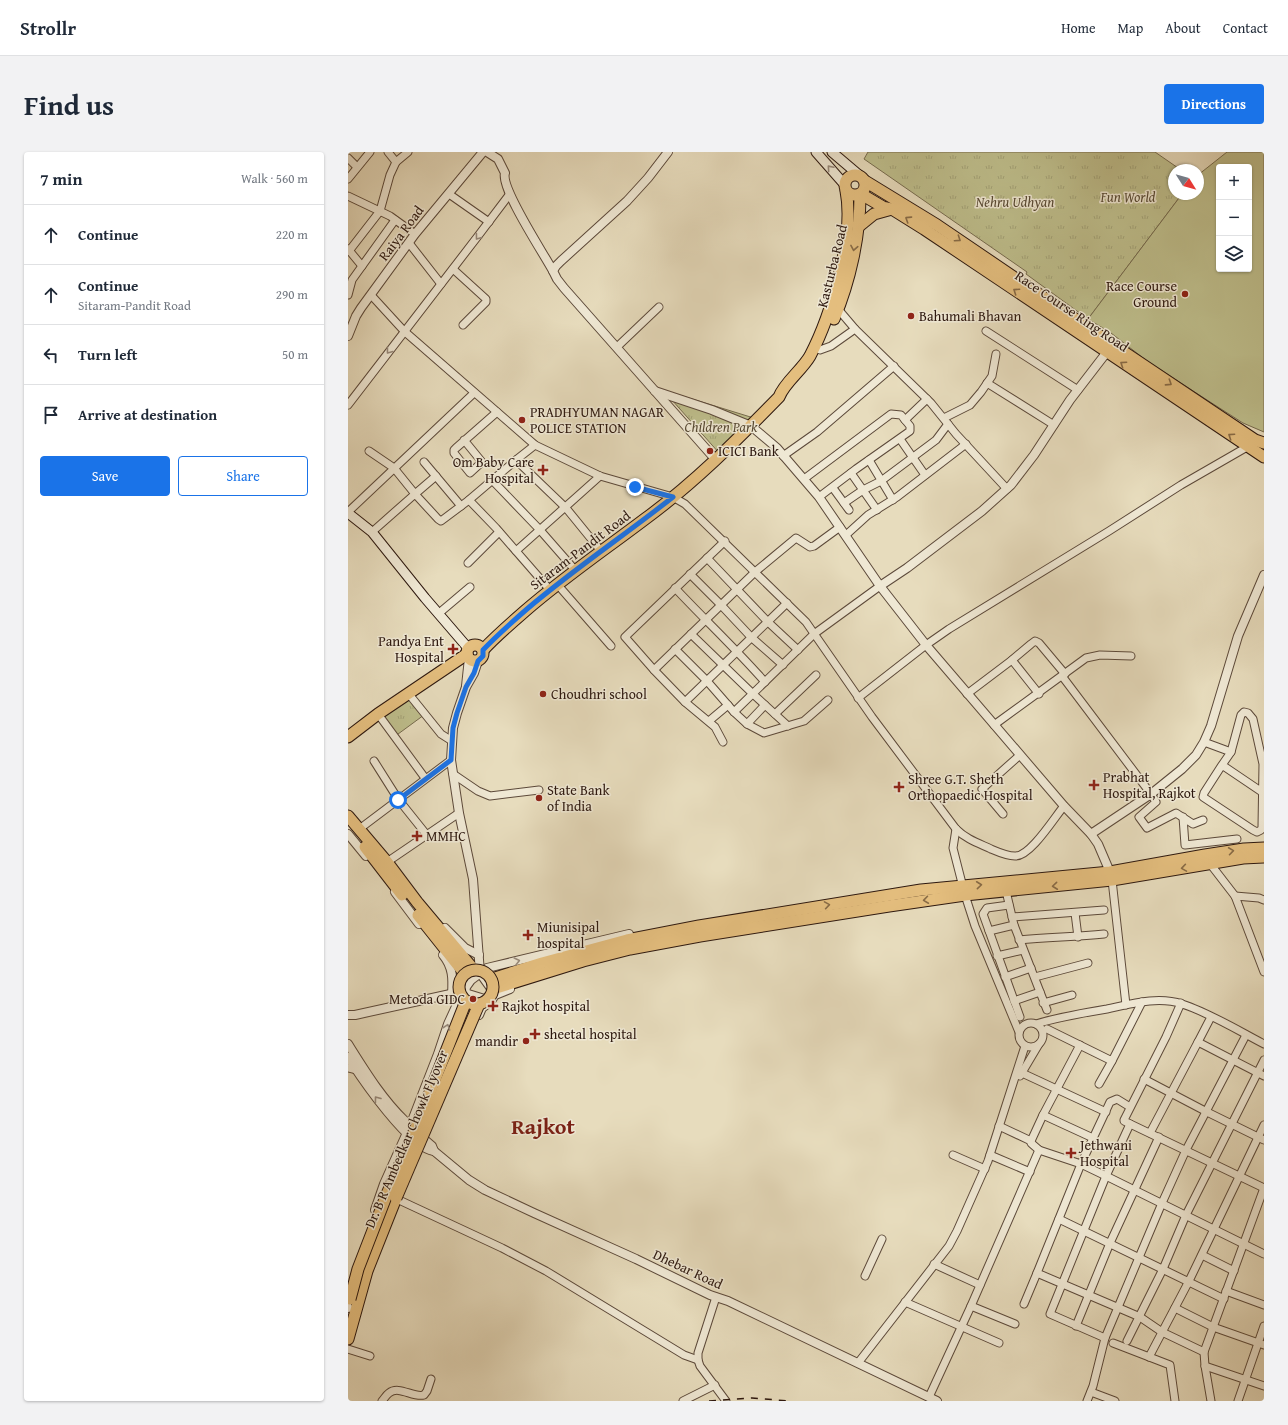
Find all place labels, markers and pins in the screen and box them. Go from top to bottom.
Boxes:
place label: Race Course Ground [1106,276,1178,312]
marker: Race Course Ground [1180,289,1190,299]
place label: Bahumali Bhavan [919,306,1022,326]
marker: Bahumali Bhavan [906,311,916,321]
place label: PRADHYUMAN NAGAR POLICE STATION [530,402,665,438]
marker: PRADHYUMAN NAGAR POLICE STATION [517,415,527,425]
place label: ICICI Bank [718,441,780,461]
marker: ICICI Bank [705,446,715,456]
place label: Om Baby Care Hospital [453,452,534,488]
marker: Om Baby Care Hospital [537,464,549,476]
place label: Pandya Ent Hospital [378,631,444,667]
marker: Pandya Ent Hospital [447,643,459,655]
place label: Choudhri school [551,684,647,704]
marker: Choudhri school [538,689,548,699]
place label: Prabhat Hospital, Rajkot [1103,767,1196,803]
place label: Shree G.T. Sheth Orthopaedic Hospital [908,769,1033,805]
marker: Prabhat Hospital, Rajkot [1088,779,1100,791]
place label: State Bank of India [547,780,610,816]
marker: Shree G.T. Sheth Orthopaedic Hospital [893,781,905,793]
marker: State Bank of India [534,793,544,803]
place label: MMHC [426,826,466,846]
marker: MMHC [411,830,423,842]
place label: Miunisipal hospital [537,917,599,953]
marker: Miunisipal hospital [522,929,534,941]
place label: Metoda GIDC [389,989,465,1009]
marker: Metoda GIDC [468,994,478,1004]
place label: Rajkot hospital [502,996,590,1016]
marker: Rajkot hospital [487,1000,499,1012]
place label: sheetal hospital [544,1024,637,1044]
marker: sheetal hospital [529,1028,541,1040]
place label: mandir [475,1031,518,1051]
marker: mandir [521,1036,531,1046]
place label: Jethwani Hospital [1078,1135,1132,1171]
marker: Jethwani Hospital [1065,1147,1077,1159]

